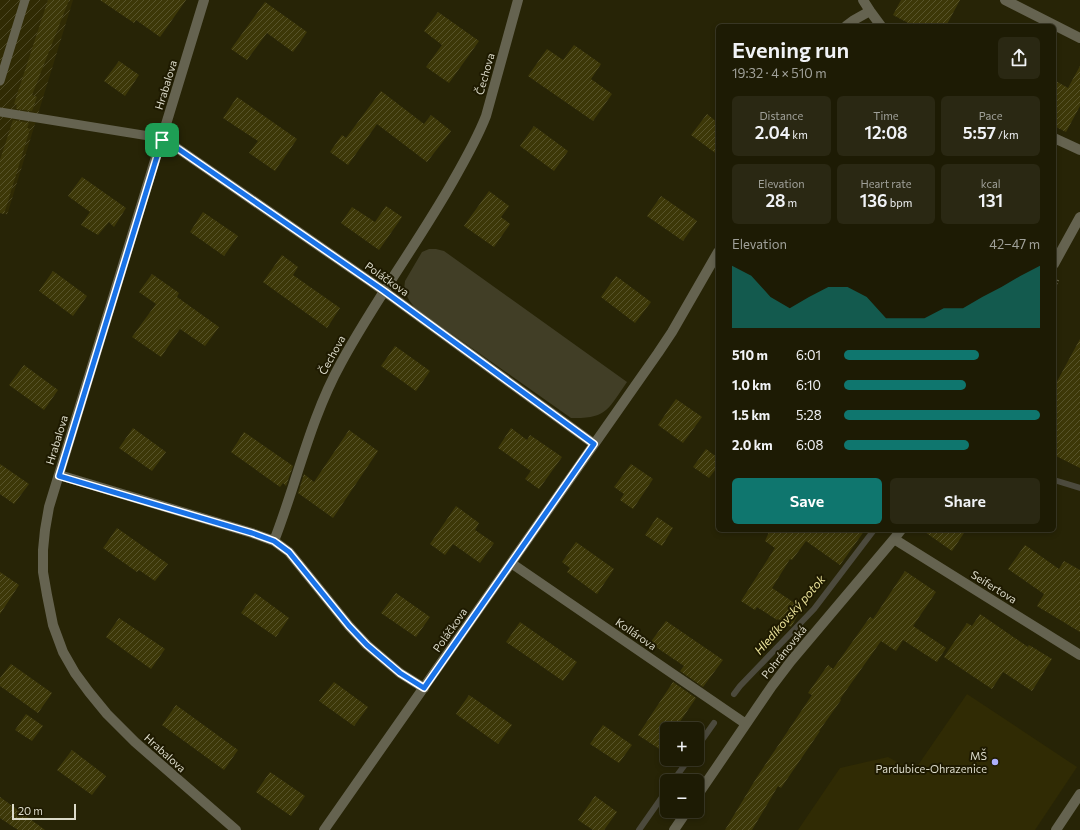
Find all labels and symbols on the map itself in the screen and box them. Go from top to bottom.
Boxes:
street label: Čechova [471,51,497,96]
street label: Hrabalova [152,59,179,111]
pin [145,123,179,157]
street label: Poláčkova [363,259,412,298]
street label: Čechova [315,332,348,377]
street label: Hrabalova [43,414,70,466]
street label: Seifertova [969,567,1020,606]
water label: Hledíkovský potok [751,571,828,657]
street label: Poláčkova [430,605,469,654]
street label: Kollárova [613,615,659,652]
street label: Pohránovská [758,623,809,681]
street label: Hrabalova [142,731,189,775]
place label: MŠ Pardubice-Ohrazenice [875,748,987,775]
marker: MŠ Pardubice-Ohrazenice [990,757,1000,767]
scale bar [12,802,76,821]

